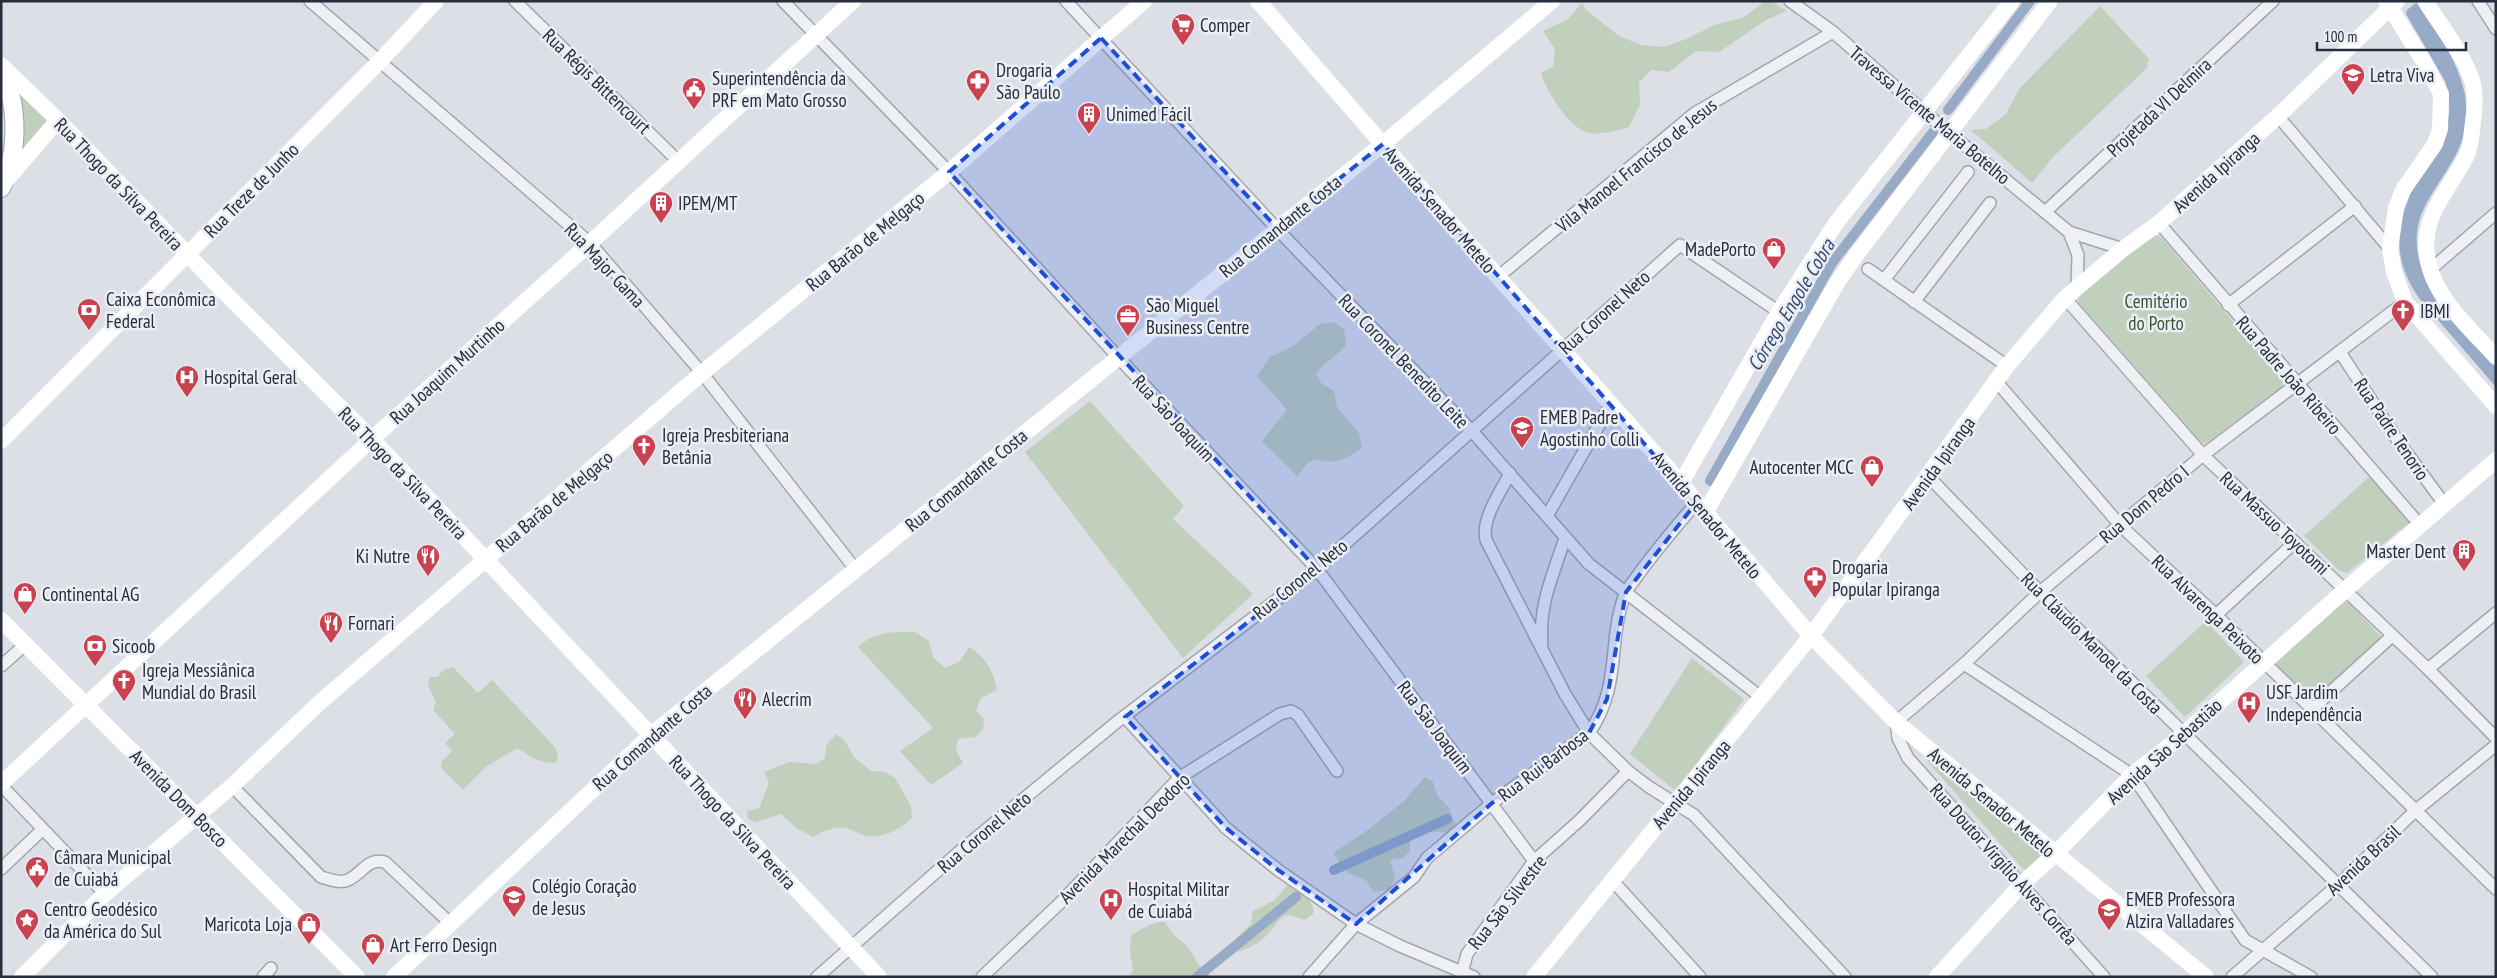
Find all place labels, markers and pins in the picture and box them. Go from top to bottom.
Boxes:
supermarket icon: Comper [1170,12,1196,46]
place label: Comper [1200,13,1251,37]
place label: Drogaria São Paulo [996,58,1061,104]
school or university icon: Letra Viva [2340,62,2366,96]
place label: Letra Viva [2370,63,2434,87]
place label: Superintendência da PRF em Mato Grosso [712,66,847,112]
pharmacy icon: Drogaria São Paulo [965,68,991,102]
public building icon: Superintendência da PRF em Mato Grosso [681,76,707,110]
building icon: Unimed Fácil [1076,101,1102,135]
place label: Unimed Fácil [1106,102,1192,126]
building icon: IPEM/MT [648,190,674,224]
place label: IPEM/MT [678,191,738,215]
shop icon: MadePorto [1761,236,1787,270]
place label: MadePorto [1685,237,1756,261]
place label: Caixa Econômica Federal [106,287,216,333]
place label: São Miguel Business Centre [1146,293,1250,339]
bank icon: Caixa Econômica Federal [76,297,102,331]
church icon: IBMI [2390,298,2416,332]
place label: IBMI [2420,299,2450,323]
office icon: São Miguel Business Centre [1115,303,1141,337]
hospital icon: Hospital Geral [174,364,200,398]
place label: Hospital Geral [204,365,297,389]
place label: EMEB Padre Agostinho Colli [1540,405,1639,451]
school or university icon: EMEB Padre Agostinho Colli [1509,415,1535,449]
place label: Igreja Presbiteriana Betânia [662,423,789,469]
church icon: Igreja Presbiteriana Betânia [631,433,657,467]
shop icon: Autocenter MCC [1859,454,1885,488]
place label: Autocenter MCC [1750,455,1854,479]
building icon: Master Dent [2451,538,2477,572]
place label: Master Dent [2366,539,2447,563]
restaurant icon: Ki Nutre [415,543,441,577]
place label: Ki Nutre [356,544,410,568]
place label: Drogaria Popular Ipiranga [1832,555,1940,601]
pharmacy icon: Drogaria Popular Ipiranga [1802,565,1828,599]
shop icon: Continental AG [12,581,38,615]
place label: Continental AG [42,582,139,606]
restaurant icon: Fornari [318,610,344,644]
place label: Fornari [348,611,395,635]
bank icon: Sicoob [82,633,108,667]
place label: Sicoob [112,634,155,658]
place label: Igreja Messiânica Mundial do Brasil [142,658,257,704]
church icon: Igreja Messiânica Mundial do Brasil [111,668,137,702]
place label: USF Jardim Independência [2266,680,2362,726]
restaurant icon: Alecrim [732,686,758,720]
place label: Alecrim [762,687,812,711]
hospital icon: USF Jardim Independência [2236,690,2262,724]
place label: Câmara Municipal de Cuiabá [54,845,172,891]
public building icon: Câmara Municipal de Cuiabá [24,855,50,889]
place label: Colégio Coração de Jesus [532,874,637,920]
place label: Hospital Militar de Cuiabá [1128,877,1230,923]
school or university icon: Colégio Coração de Jesus [501,884,527,918]
hospital icon: Hospital Militar de Cuiabá [1098,887,1124,921]
place label: EMEB Professora Alzira Valladares [2126,887,2235,933]
place label: Centro Geodésico da América do Sul [44,897,162,943]
school or university icon: EMEB Professora Alzira Valladares [2096,897,2122,931]
place icon: Centro Geodésico da América do Sul [14,907,40,941]
shop icon: Maricota Loja [296,911,322,945]
place label: Maricota Loja [205,912,292,936]
shop icon: Art Ferro Design [360,932,386,966]
place label: Art Ferro Design [390,933,497,957]

